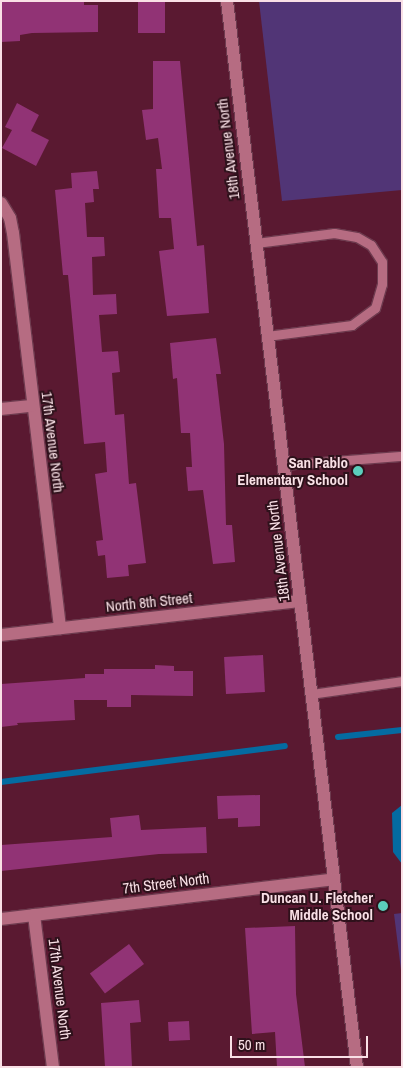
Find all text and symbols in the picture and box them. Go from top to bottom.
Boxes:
street label: 18th Avenue North [213,97,243,201]
street label: 17th Avenue North [38,390,68,494]
place label: San Pablo Elementary School [237,453,348,488]
marker: San Pablo Elementary School [352,465,364,477]
street label: 18th Avenue North [263,499,293,603]
street label: North 8th Street [105,589,193,615]
street label: 7th Street North [122,869,210,897]
place label: Duncan U. Fletcher Middle School [261,888,373,923]
marker: Duncan U. Fletcher Middle School [377,900,389,912]
street label: 17th Avenue North [45,937,75,1041]
scale bar [233,1026,370,1058]
text: 50 m [238,1034,265,1055]

